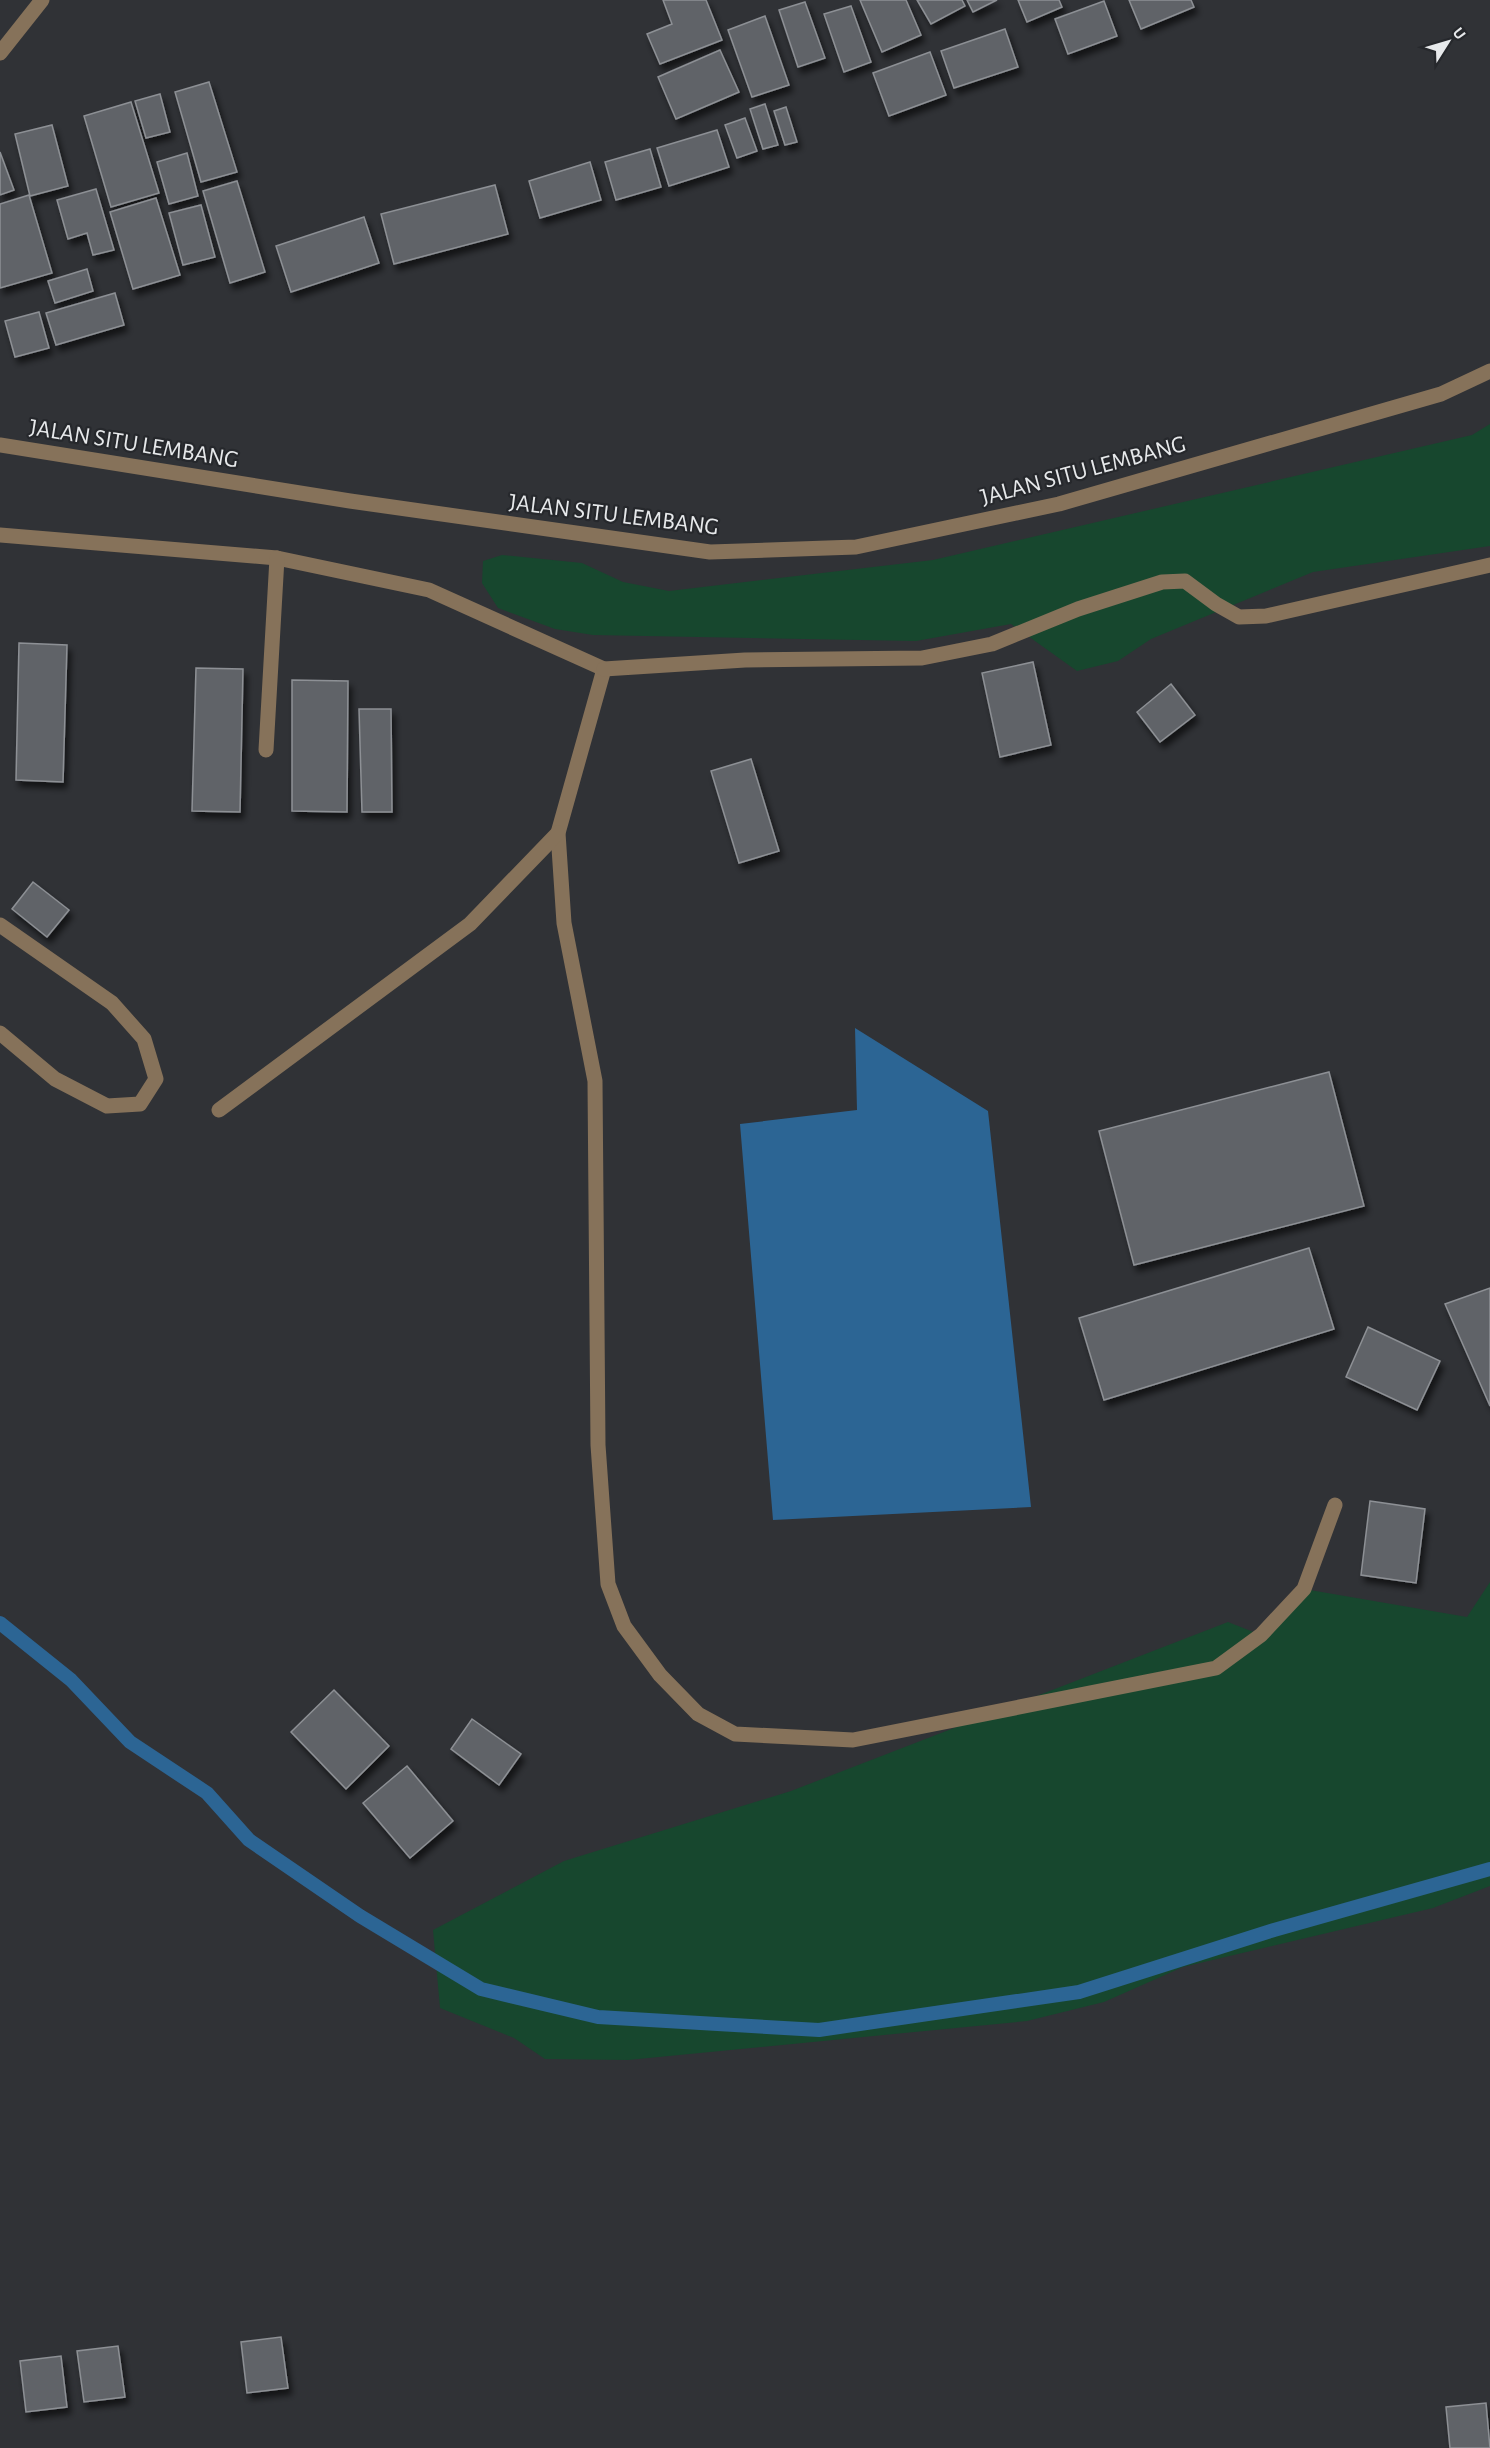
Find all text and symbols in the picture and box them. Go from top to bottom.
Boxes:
north arrow [1418,12,1478,72]
text: U [1450,25,1469,42]
street label: JALAN SITU LEMBANG [28,416,240,472]
street label: JALAN SITU LEMBANG [978,432,1188,510]
street label: JALAN SITU LEMBANG [508,490,720,540]

